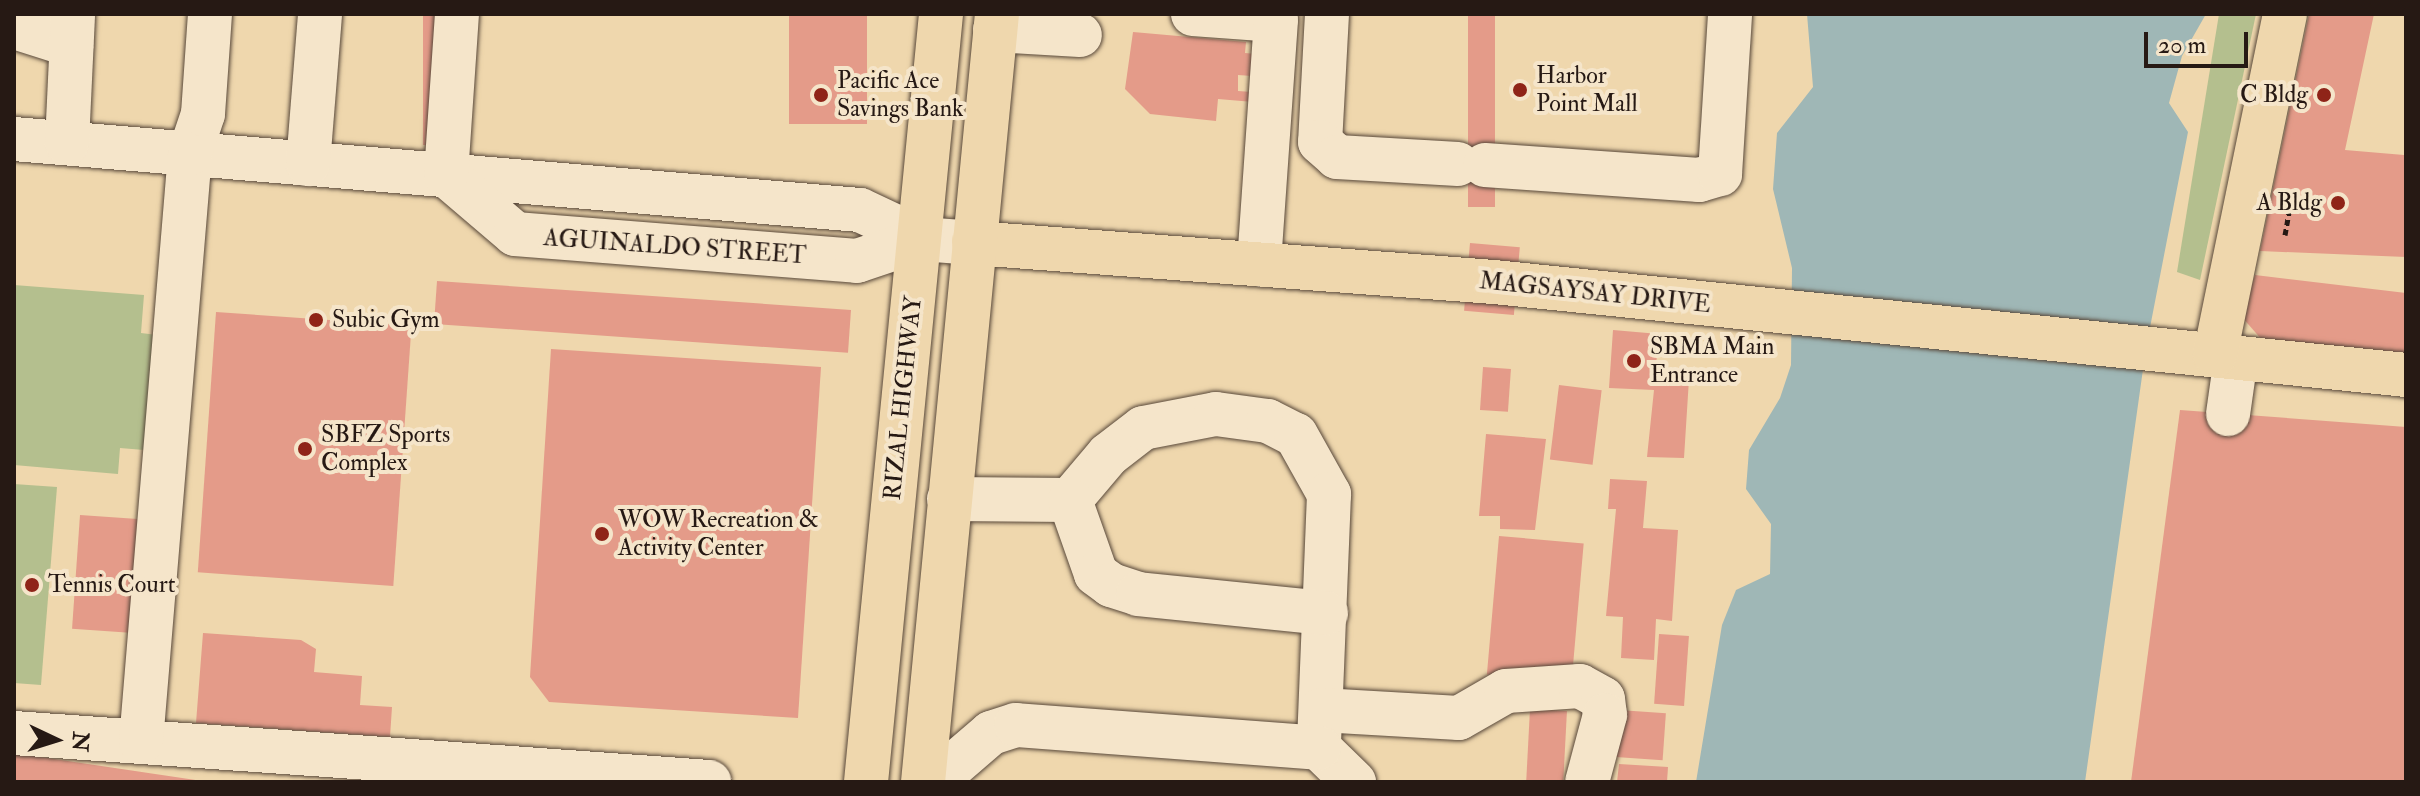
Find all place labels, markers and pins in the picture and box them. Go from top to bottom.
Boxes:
place label: Harbor Point Mall [1536,62,1638,118]
place label: Pacific Ace Savings Bank [837,67,964,123]
marker: Harbor Point Mall [1511,81,1529,99]
place label: C Bldg [2240,81,2308,109]
marker: Pacific Ace Savings Bank [812,86,830,104]
marker: C Bldg [2315,86,2333,104]
place label: A Bldg [2256,189,2322,217]
marker: A Bldg [2329,194,2347,212]
place label: Subic Gym [332,306,440,334]
marker: Subic Gym [307,311,325,329]
place label: SBMA Main Entrance [1650,333,1774,389]
marker: SBMA Main Entrance [1625,352,1643,370]
place label: SBFZ Sports Complex [321,421,450,477]
marker: SBFZ Sports Complex [296,440,314,458]
place label: WOW Recreation & Activity Center [618,506,819,562]
marker: WOW Recreation & Activity Center [593,525,611,543]
place label: Tennis Court [48,571,176,599]
marker: Tennis Court [23,576,41,594]

